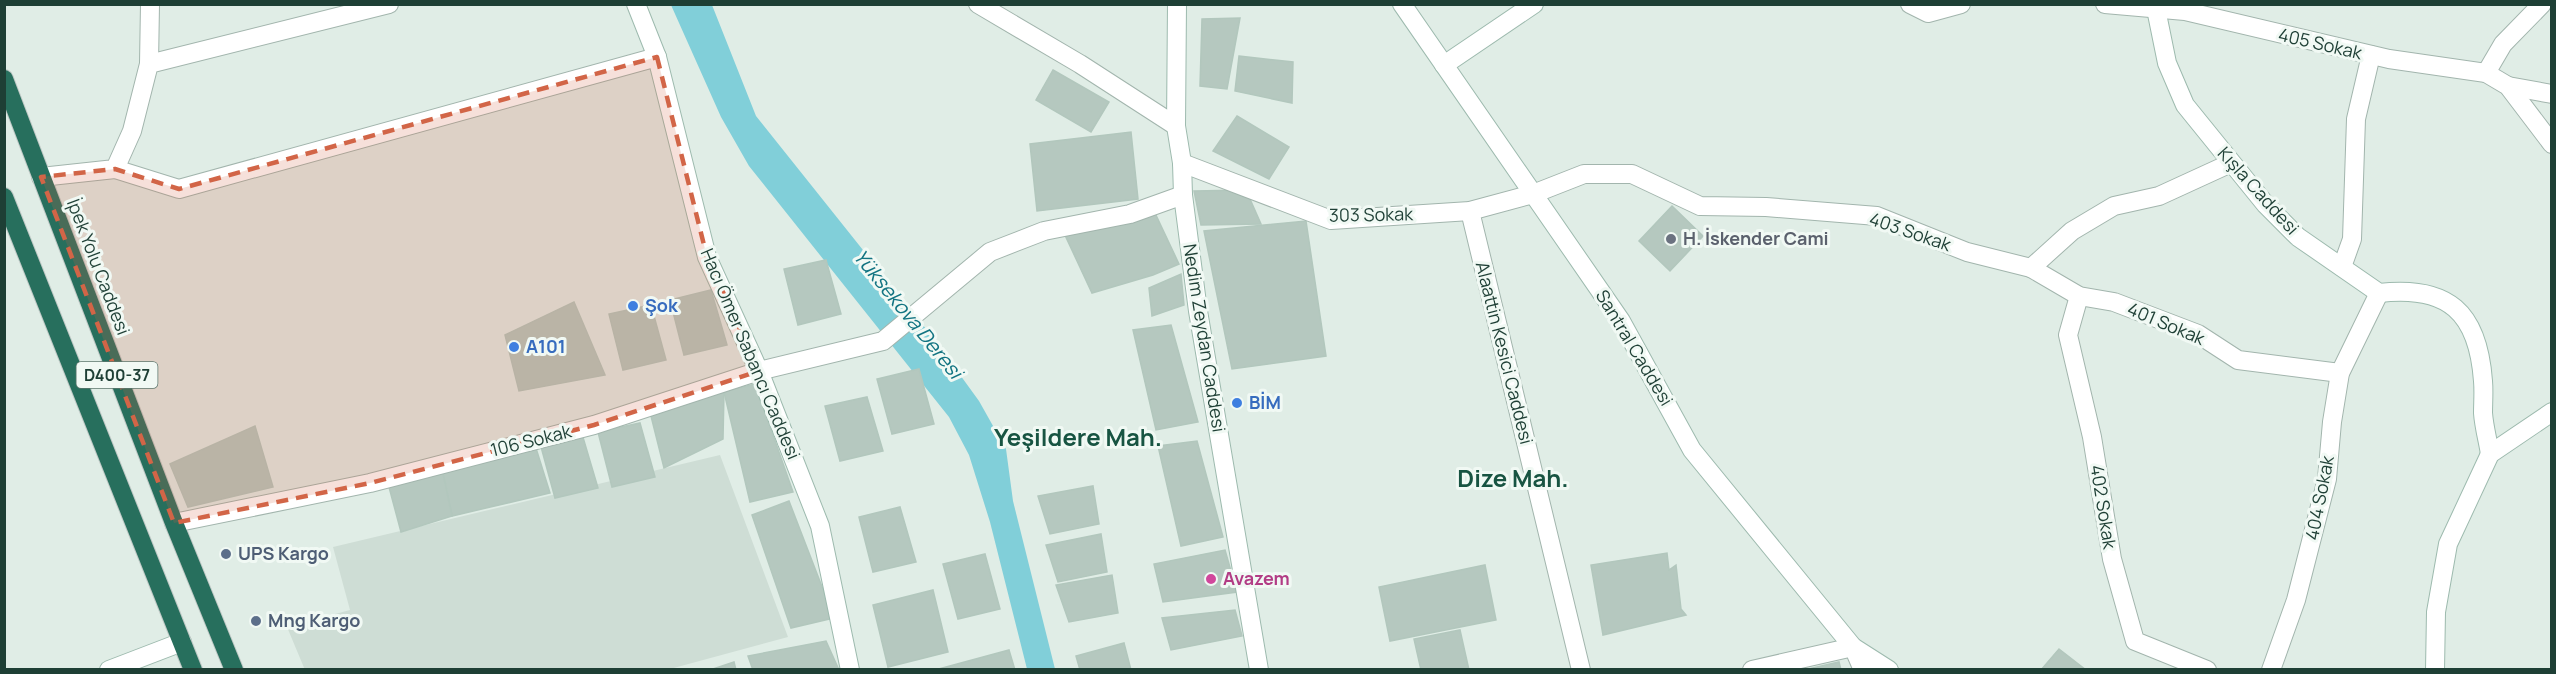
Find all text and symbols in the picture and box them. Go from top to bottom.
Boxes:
street label: 405 Sokak [2276,22,2365,65]
street label: Kışla Caddesi [2213,141,2305,239]
street label: İpek Yolu Caddesi [62,195,136,338]
street label: 303 Sokak [1329,201,1414,227]
street label: 403 Sokak [1866,206,1955,257]
place label: H. İskender Cami [1683,226,1829,250]
marker: H. İskender Cami [1664,232,1678,246]
street label: Nedim Zeydan Caddesi [1178,242,1232,434]
water label: Yüksekova Deresi [848,243,970,386]
street label: Hacı Ömer Sabancı Caddesi [696,244,806,463]
street label: Alaattin Kesici Caddesi [1471,259,1539,447]
street label: Santral Caddesi [1591,285,1679,410]
place label: Şok [645,293,679,317]
street label: 401 Sokak [2124,296,2210,351]
marker: Şok [626,299,640,313]
place label: A101 [526,334,566,358]
marker: A101 [507,340,521,354]
road number: D400-37 [76,362,158,388]
place label: BİM [1249,390,1281,414]
marker: BİM [1230,396,1244,410]
street label: 106 Sokak [488,418,575,462]
district label: Yeşildere Mah. [994,420,1162,453]
street label: 404 Sokak [2299,453,2339,542]
district label: Dize Mah. [1457,461,1569,494]
street label: 402 Sokak [2085,463,2123,552]
place label: UPS Kargo [238,541,329,565]
marker: UPS Kargo [219,547,233,561]
place label: Avazem [1223,566,1290,590]
marker: Avazem [1204,572,1218,586]
place label: Mng Kargo [268,608,360,632]
marker: Mng Kargo [249,614,263,628]

